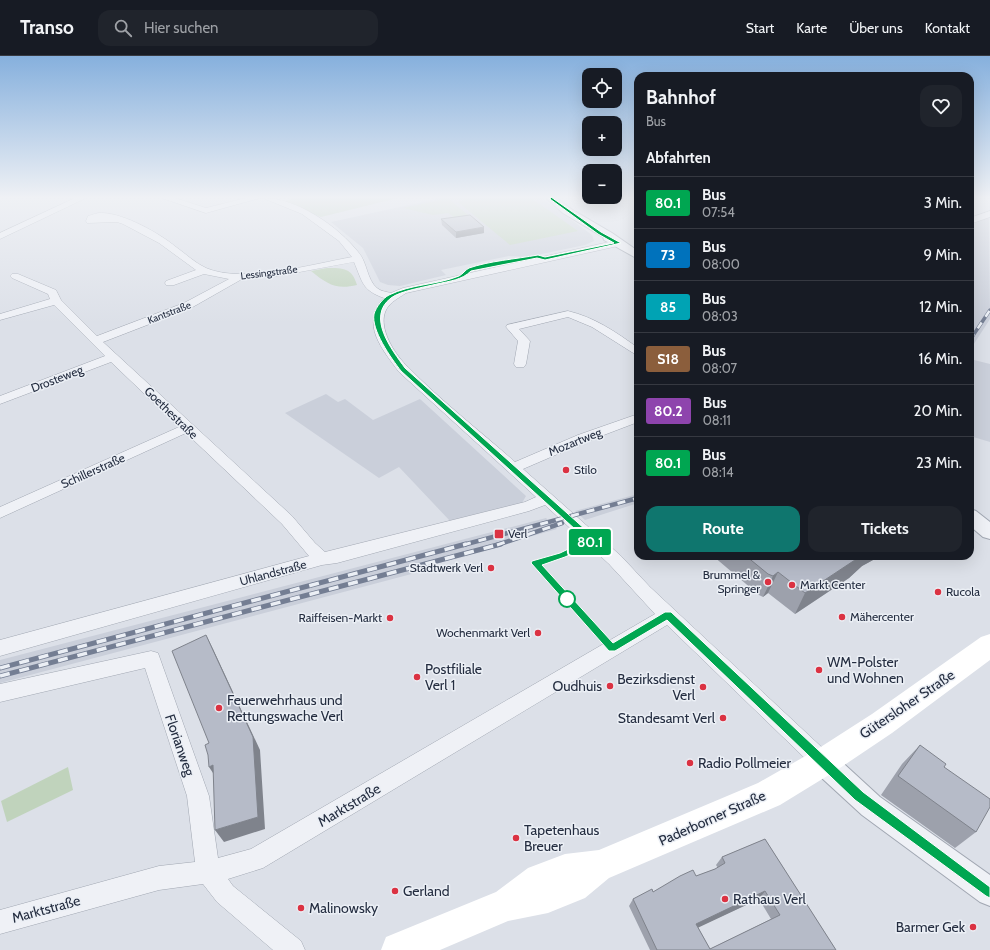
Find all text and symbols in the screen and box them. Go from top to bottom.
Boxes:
search box [98,10,378,46]
text: Transo [20,16,74,39]
icon: search [112,17,134,39]
text: Hier suchen [144,19,218,37]
text: Start [746,19,774,37]
text: Karte [796,19,827,37]
text: Über uns [849,19,903,37]
text: Kontakt [925,19,970,37]
map controls [582,68,622,204]
button: locate [582,68,622,108]
button: heart [920,85,962,127]
text: Bahnhof [646,86,716,109]
text: Bus [646,113,666,129]
button: + [582,116,622,156]
text: Abfahrten [646,149,711,167]
button: − [582,164,622,204]
text: Bus [702,186,726,204]
text: 80.1 [655,194,681,212]
text: 3 Min. [924,194,962,212]
text: 07:54 [702,204,735,220]
text: Bus [702,238,726,256]
text: 73 [661,246,675,264]
text: 9 Min. [923,246,962,264]
text: 08:00 [702,256,740,272]
street label: Lessingstraße [240,263,298,282]
text: Bus [702,290,726,308]
street label: Kantstraße [146,298,193,327]
text: 85 [660,298,676,316]
text: 12 Min. [919,298,962,316]
text: 08:03 [702,308,738,324]
text: Bus [702,342,726,360]
text: S18 [657,350,679,368]
text: 16 Min. [919,350,962,368]
text: 08:07 [702,360,737,376]
street label: Drosteweg [29,361,86,395]
street label: Goethestraße [141,383,201,442]
text: Bus [703,394,727,412]
text: 80.2 [654,402,683,420]
text: 20 Min. [914,402,962,420]
text: 08:11 [703,412,731,428]
street label: Mozartweg [546,424,605,459]
text: Bus [702,446,726,464]
street label: Schillerstraße [58,450,127,491]
text: 80.1 [655,454,681,472]
text: 23 Min. [916,454,962,472]
place label: Stilo [574,462,597,477]
text: 08:14 [702,464,733,480]
marker: Stilo [561,465,571,475]
button: Route [646,506,800,552]
button: Tickets [808,506,962,552]
place label: Verl [508,526,528,541]
marker: Verl [493,528,505,540]
line badge: 80.1 [562,529,618,555]
text: 80.1 [577,533,603,551]
street label: Uhlandstraße [238,556,308,589]
place label: Stadtwerk Verl [410,560,483,575]
marker: Stadtwerk Verl [486,563,496,573]
place label: Brummel & Springer [703,567,761,596]
marker: Brummel & Springer [763,577,773,587]
place label: Markt Center [800,577,865,592]
marker: Markt Center [787,580,797,590]
place label: Rucola [946,584,980,599]
marker: Rucola [933,587,943,597]
unlabelled marker [558,590,576,608]
place label: Mähercenter [850,609,914,624]
place label: Raiffeisen-Markt [298,610,382,625]
marker: Mähercenter [837,612,847,622]
marker: Raiffeisen-Markt [385,613,395,623]
place label: Wochenmarkt Verl [436,625,530,640]
marker: Wochenmarkt Verl [533,628,543,638]
place label: WM-Polster und Wohnen [827,653,904,687]
place label: Postfiliale Verl 1 [425,660,482,694]
marker: WM-Polster und Wohnen [814,665,824,675]
street label: Gütersloher Straße [856,666,958,742]
place label: Bezirksdienst Verl [617,670,696,704]
marker: Postfiliale Verl 1 [412,672,422,682]
place label: Oudhuis [552,677,602,695]
marker: Oudhuis [605,681,615,691]
marker: Bezirksdienst Verl [698,682,708,692]
place label: Feuerwehrhaus und Rettungswache Verl [227,691,344,725]
marker: Feuerwehrhaus und Rettungswache Verl [214,703,224,713]
place label: Standesamt Verl [618,709,716,727]
street label: Florianweg [161,712,199,779]
marker: Standesamt Verl [718,713,728,723]
place label: Radio Pollmeier [698,754,791,772]
marker: Radio Pollmeier [685,758,695,768]
street label: Marktstraße [314,779,384,831]
street label: Paderborner Straße [656,786,768,850]
place label: Tapetenhaus Breuer [524,821,600,855]
marker: Tapetenhaus Breuer [511,833,521,843]
place label: Gerland [403,882,450,900]
marker: Gerland [390,886,400,896]
place label: Rathaus Verl [733,890,807,908]
street label: Marktstraße [10,891,82,927]
marker: Rathaus Verl [720,894,730,904]
place label: Malinowsky [309,899,378,917]
marker: Malinowsky [296,903,306,913]
place label: Barmer Gek [896,918,966,936]
marker: Barmer Gek [968,922,978,932]

